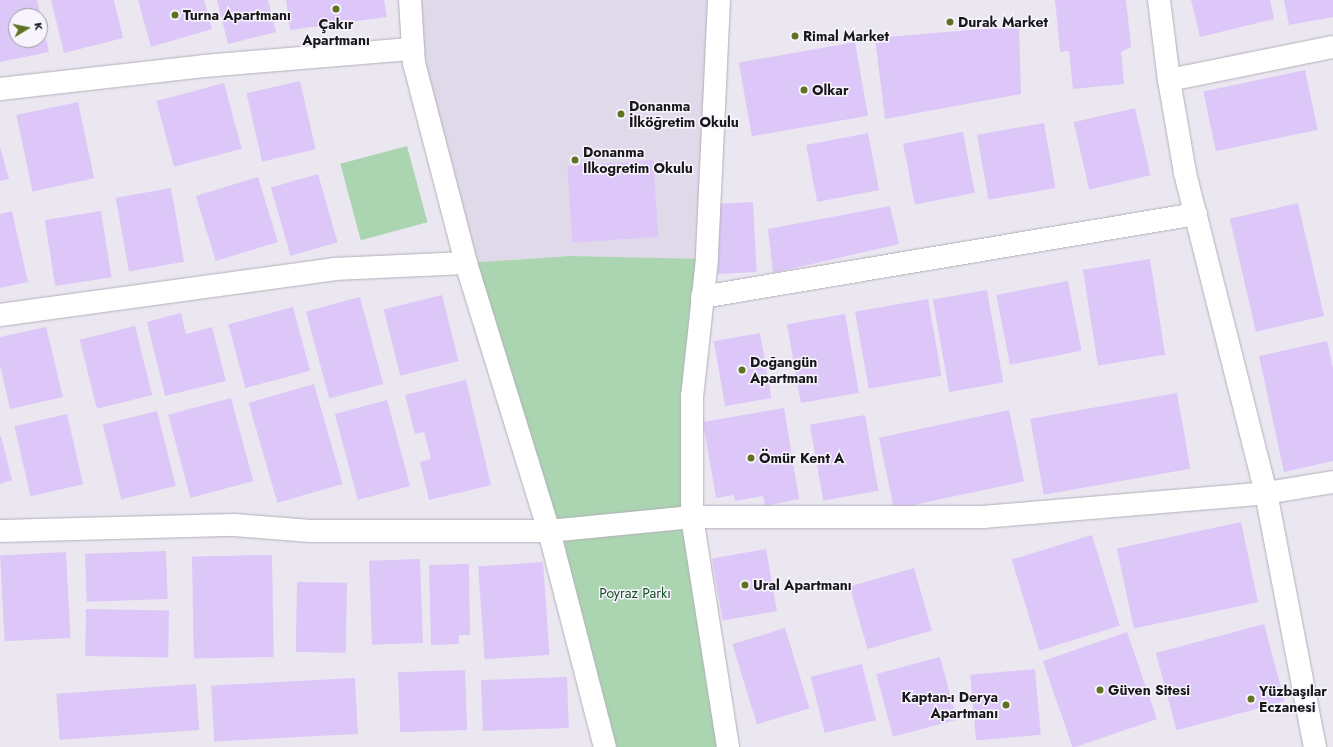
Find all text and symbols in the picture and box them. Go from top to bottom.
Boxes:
marker: Çakır Apartmanı [331,4,341,14]
place label: Turna Apartmanı [183,7,291,23]
north arrow [8,8,48,48]
marker: Turna Apartmanı [170,10,180,20]
place label: Durak Market [958,14,1048,30]
place label: Çakır Apartmanı [302,16,370,48]
marker: Durak Market [945,17,955,27]
text: K [30,21,47,31]
place label: Rimal Market [803,28,889,44]
marker: Rimal Market [790,31,800,41]
place label: Olkar [812,82,849,98]
marker: Olkar [799,85,809,95]
place label: Donanma İlköğretim Okulu [629,98,739,130]
marker: Donanma İlköğretim Okulu [616,109,626,119]
place label: Donanma Ilkogretim Okulu [583,144,693,176]
marker: Donanma Ilkogretim Okulu [570,155,580,165]
place label: Doğangün Apartmanı [750,354,818,386]
marker: Doğangün Apartmanı [737,365,747,375]
place label: Ömür Kent A [759,450,844,466]
marker: Ömür Kent A [746,453,756,463]
place label: Ural Apartmanı [753,577,852,593]
marker: Ural Apartmanı [740,580,750,590]
park label: Poyraz Parkı [599,585,671,601]
place label: Güven Sitesi [1108,682,1190,698]
place label: Yüzbaşılar Eczanesi [1259,683,1327,716]
marker: Güven Sitesi [1095,685,1105,695]
place label: Kaptan-ı Derya Apartmanı [902,689,998,722]
marker: Yüzbaşılar Eczanesi [1246,694,1256,704]
marker: Kaptan-ı Derya Apartmanı [1001,700,1011,710]

